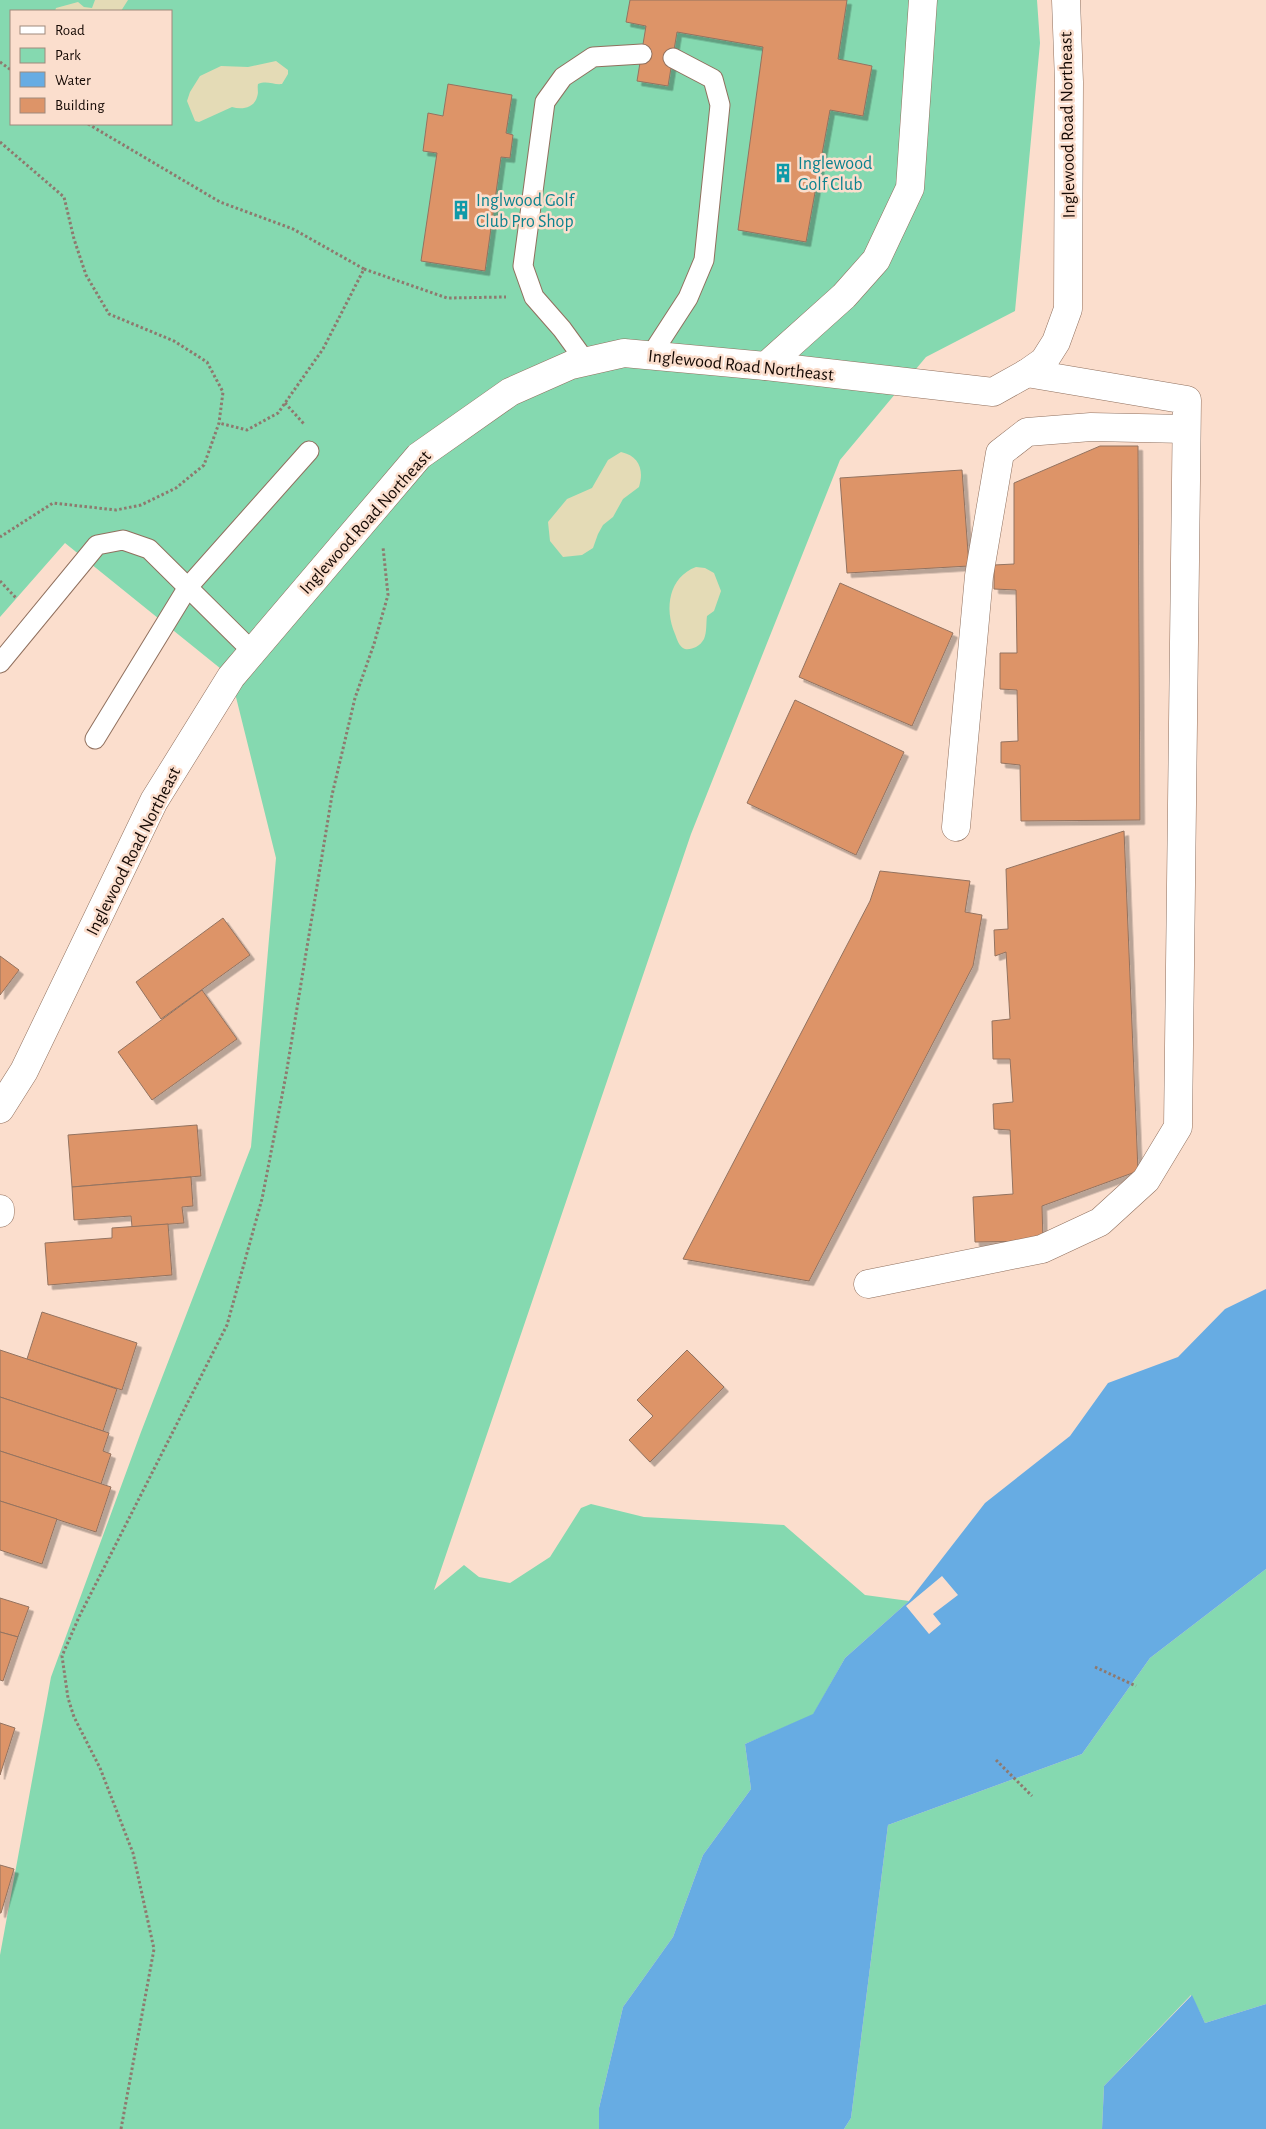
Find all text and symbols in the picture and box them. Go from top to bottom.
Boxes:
legend [10,10,172,125]
text: Road [55,23,85,38]
street label: Inglewood Road Northeast [1057,31,1079,218]
text: Park [55,48,81,63]
text: Water [55,73,91,88]
text: Building [55,98,105,113]
place label: Inglewood Golf Club [798,155,872,194]
building icon: Inglewood Golf Club [772,162,794,184]
place label: Inglwood Golf Club Pro Shop [476,192,576,231]
building icon: Inglwood Golf Club Pro Shop [450,199,472,221]
street label: Inglewood Road Northeast [647,347,835,385]
street label: Inglewood Road Northeast [297,447,435,598]
street label: Inglewood Road Northeast [84,764,184,939]

